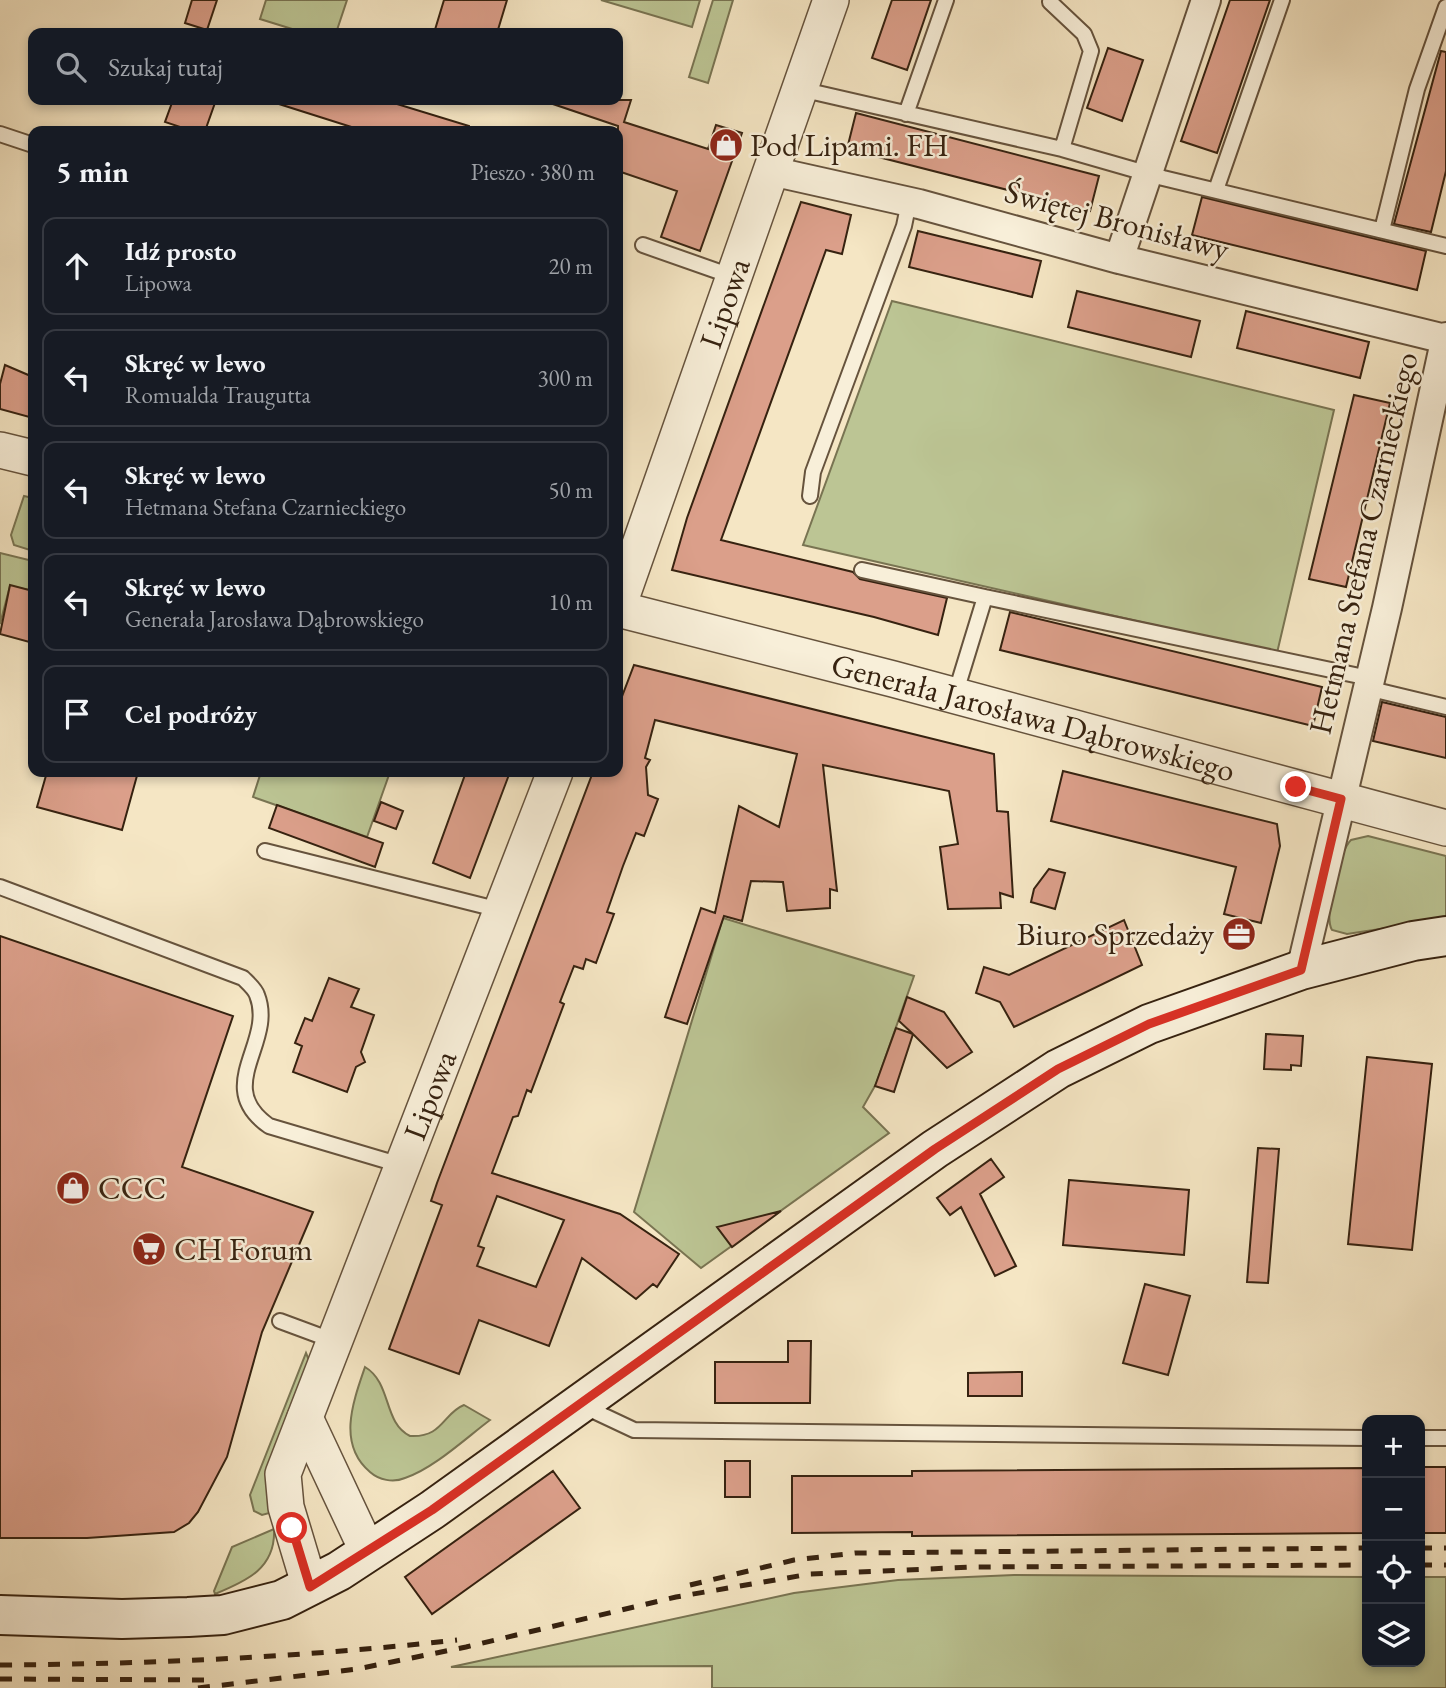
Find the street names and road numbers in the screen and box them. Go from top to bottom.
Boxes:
street label: Świętej Bronisławy [1000,170,1235,270]
street label: Lipowa [689,252,760,354]
street label: Hetmana Stefana Czarnieckiego [1299,348,1427,738]
street label: Generała Jarosława Dąbrowskiego [827,643,1240,791]
street label: Lipowa [393,1044,466,1146]

